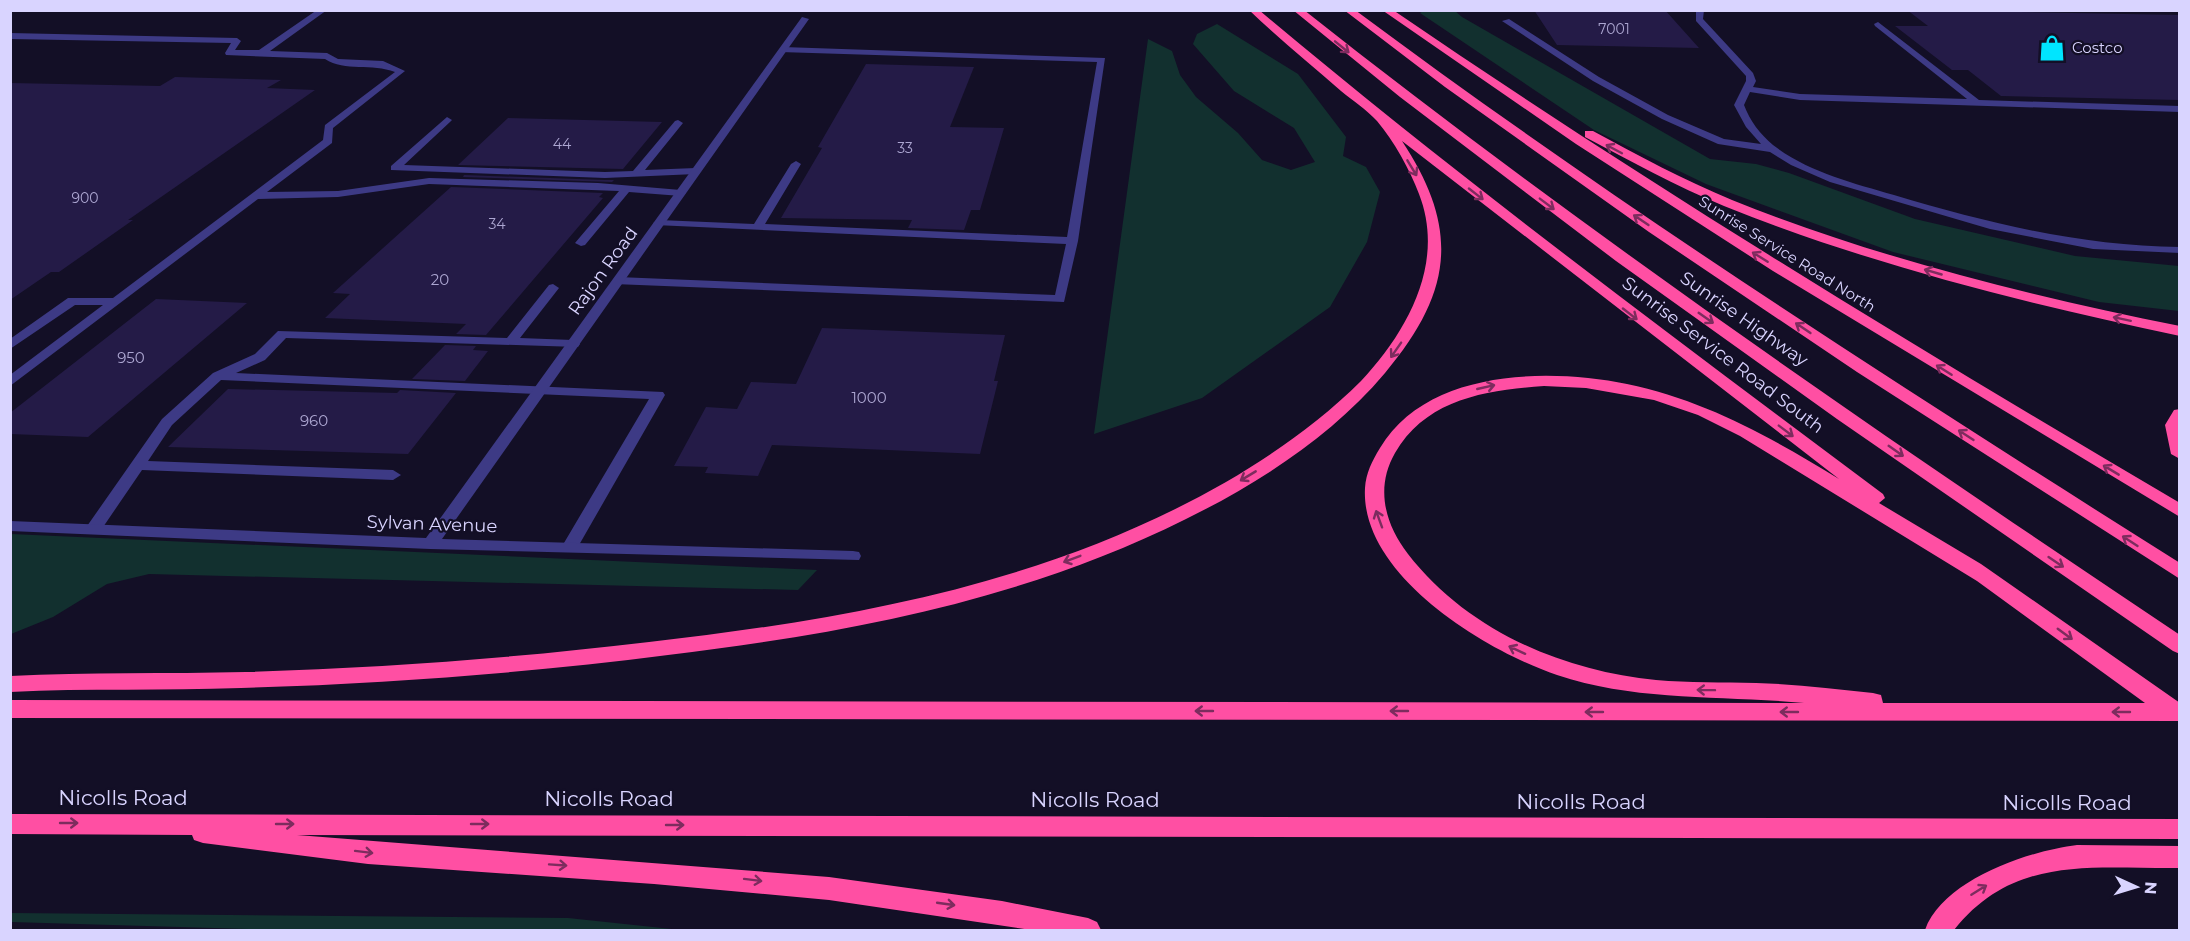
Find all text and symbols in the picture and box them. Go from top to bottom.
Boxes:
house number: 7001 [1598,20,1630,38]
shop icon: Costco [2037,33,2067,63]
place label: Costco [2072,38,2123,57]
one-way arrow [1334,41,1350,54]
house number: 44 [553,135,572,153]
house number: 33 [897,139,913,157]
one-way arrow [1606,143,1624,154]
one-way arrow [1407,159,1419,176]
one-way arrow [1468,188,1484,201]
house number: 900 [71,189,99,207]
street label: Sunrise Service Road North [1695,191,1879,316]
one-way arrow [1539,198,1555,210]
one-way arrow [1633,213,1650,226]
house number: 34 [488,215,506,233]
street label: Rajon Road [564,223,642,319]
one-way arrow [1752,250,1769,262]
one-way arrow [1924,266,1943,277]
street label: Sunrise Highway [1676,267,1812,371]
house number: 20 [431,270,449,289]
street label: Sunrise Service Road South [1618,272,1828,438]
one-way arrow [1622,307,1638,320]
one-way arrow [1697,312,1713,324]
one-way arrow [2113,313,2132,324]
one-way arrow [1796,322,1812,334]
one-way arrow [1390,342,1402,358]
house number: 950 [117,348,145,367]
one-way arrow [1936,364,1953,376]
one-way arrow [1477,381,1496,393]
house number: 1000 [851,388,887,407]
house number: 960 [300,411,328,430]
one-way arrow [1778,425,1794,437]
one-way arrow [1959,429,1975,441]
one-way arrow [1887,445,1903,457]
one-way arrow [2103,464,2120,476]
one-way arrow [1240,470,1257,482]
one-way arrow [1373,510,1384,529]
street label: Sylvan Avenue [366,511,498,537]
one-way arrow [2122,534,2139,546]
one-way arrow [1064,555,1082,566]
one-way arrow [2048,556,2064,568]
one-way arrow [2057,628,2073,641]
one-way arrow [1509,644,1527,656]
one-way arrow [1697,684,1717,696]
one-way arrow [1195,705,1215,717]
one-way arrow [1390,705,1410,717]
one-way arrow [1585,706,1605,718]
one-way arrow [1780,706,1800,718]
one-way arrow [2112,706,2132,718]
street label: Nicolls Road [58,785,188,810]
street label: Nicolls Road [544,786,674,811]
street label: Nicolls Road [1030,787,1160,812]
street label: Nicolls Road [1516,789,1646,814]
street label: Nicolls Road [2002,790,2132,815]
one-way arrow [58,818,78,829]
one-way arrow [274,818,294,830]
one-way arrow [469,818,489,830]
one-way arrow [664,819,684,831]
one-way arrow [353,847,373,858]
north arrow [2106,857,2166,917]
one-way arrow [548,860,568,871]
one-way arrow [742,875,762,886]
text: N [2141,881,2160,895]
one-way arrow [1970,883,1987,895]
one-way arrow [936,898,956,909]

